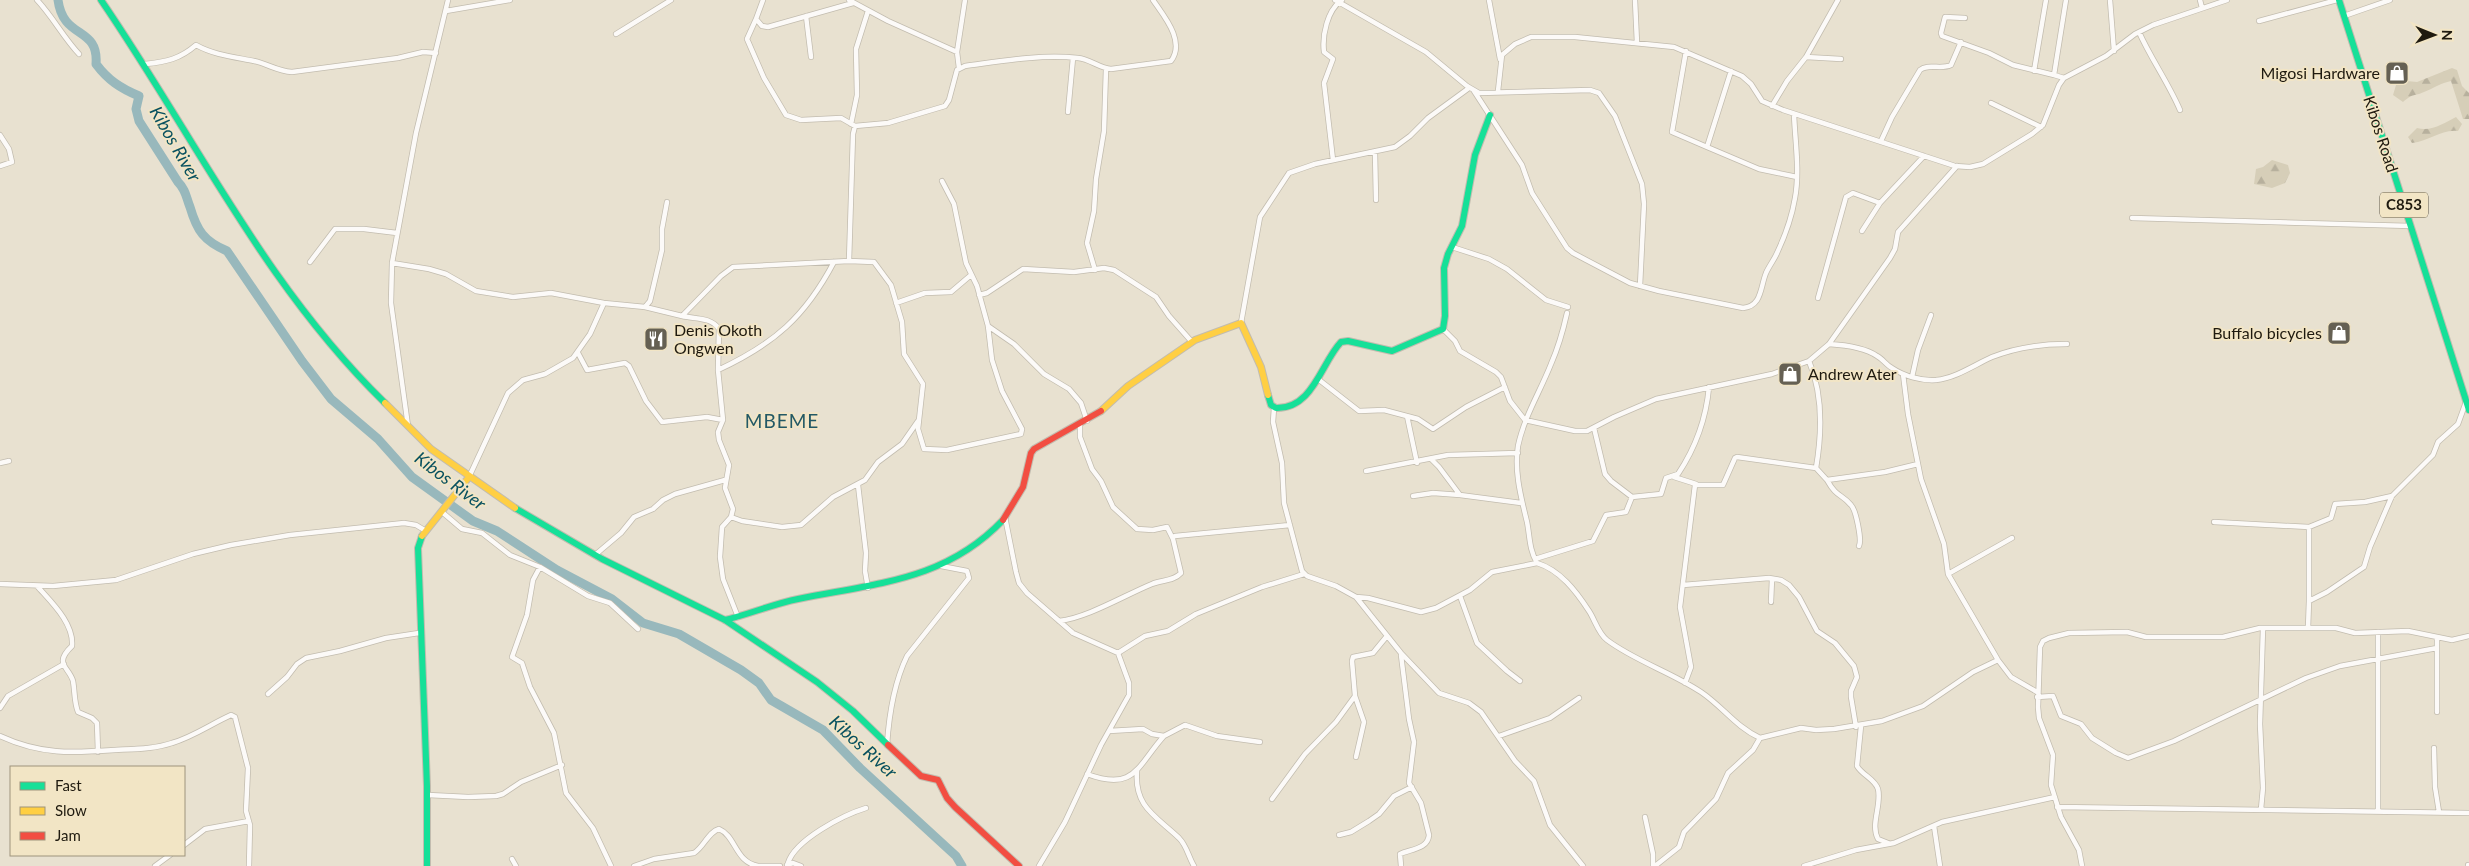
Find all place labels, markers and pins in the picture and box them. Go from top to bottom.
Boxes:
shop icon: Migosi Hardware [2384,60,2410,86]
place label: Migosi Hardware [2261,63,2380,82]
place label: Denis Okoth Ongwen [674,320,762,357]
shop icon: Buffalo bicycles [2326,320,2352,346]
place label: Buffalo bicycles [2212,323,2322,342]
restaurant icon: Denis Okoth Ongwen [643,326,669,352]
shop icon: Andrew Ater [1777,361,1803,387]
place label: Andrew Ater [1808,364,1897,383]

